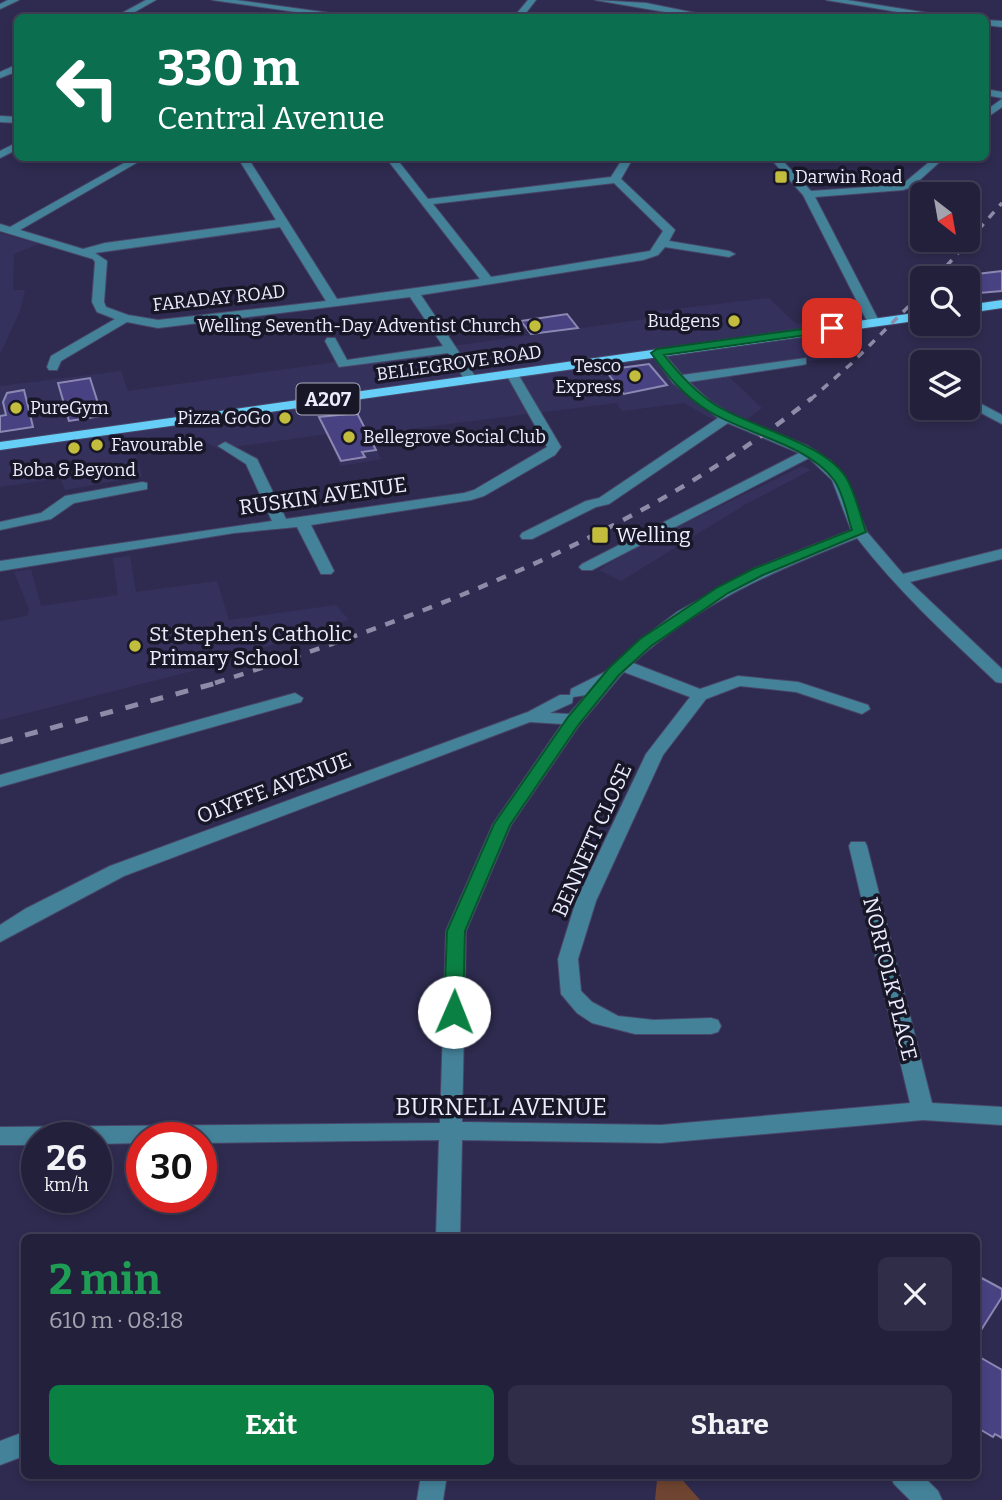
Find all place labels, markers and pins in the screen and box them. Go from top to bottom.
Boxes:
place label: Darwin Road [795,166,903,188]
marker: Darwin Road [773,169,789,185]
pin [802,298,862,358]
place label: Budgens [647,310,720,332]
marker: Budgens [726,313,742,329]
place label: Welling Seventh-Day Adventist Church [197,315,521,337]
marker: Welling Seventh-Day Adventist Church [527,318,543,334]
place label: Tesco Express [555,355,621,398]
marker: Tesco Express [627,368,643,384]
place label: PureGym [30,397,109,419]
marker: PureGym [8,400,24,416]
place label: Pizza GoGo [177,407,271,429]
marker: Pizza GoGo [277,410,293,426]
place label: Bellegrove Social Club [363,426,546,448]
marker: Bellegrove Social Club [341,429,357,445]
place label: Favourable [111,434,203,456]
marker: Favourable [89,437,105,453]
marker: Boba & Beyond [66,440,82,456]
place label: Boba & Beyond [12,459,136,481]
place label: Welling [616,522,691,548]
marker: Welling [590,525,610,545]
place label: St Stephen's Catholic Primary School [149,621,352,671]
marker: St Stephen's Catholic Primary School [127,638,143,654]

